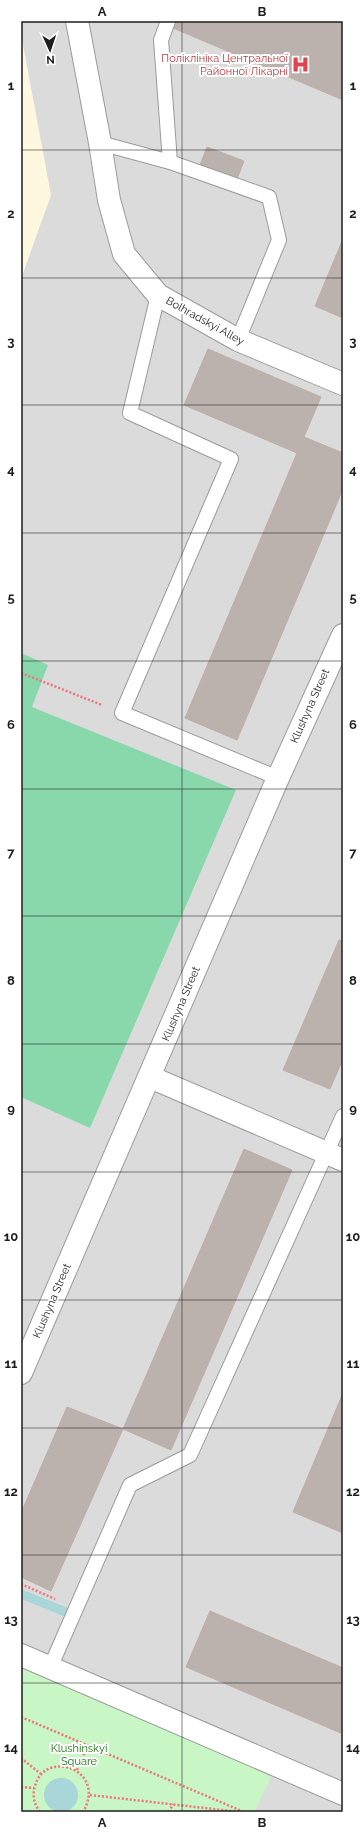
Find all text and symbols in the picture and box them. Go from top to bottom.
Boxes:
text: A [98,4,107,19]
text: B [258,4,267,19]
north arrow [30,30,70,70]
place label: Поліклініка Центральної Районної Лікарні [161,52,289,78]
text: N [46,53,55,66]
hospital icon: Поліклініка Центральної Районної Лікарні [291,54,311,74]
text: 1 [8,78,15,93]
text: 1 [350,78,357,93]
text: 2 [7,206,15,221]
text: 2 [349,206,357,221]
street label: Bolhradskyi Alley [164,294,246,348]
text: 3 [7,334,15,349]
text: 3 [349,334,357,349]
text: 4 [7,462,15,477]
text: 4 [349,462,357,477]
text: 5 [7,590,15,605]
text: 5 [349,590,357,605]
street label: Klushyna Street [288,667,332,745]
text: 6 [7,717,15,732]
text: 6 [349,717,357,732]
text: 7 [7,845,15,860]
text: 7 [349,845,357,860]
street label: Klushyna Street [159,964,203,1043]
text: 8 [7,973,15,988]
text: 8 [349,973,357,988]
text: 9 [7,1101,15,1116]
text: 9 [349,1101,357,1116]
text: 10 [4,1229,18,1244]
text: 10 [346,1229,360,1244]
street label: Klushyna Street [30,1261,74,1340]
text: 11 [5,1356,18,1371]
text: 11 [347,1356,360,1371]
text: 12 [4,1484,18,1499]
text: 12 [346,1484,360,1499]
text: 13 [4,1612,18,1627]
text: 13 [346,1612,360,1627]
text: 14 [4,1740,18,1755]
text: 14 [346,1740,360,1755]
park label: Klushinskyi Square [51,1742,107,1768]
text: A [98,1815,107,1830]
text: B [258,1815,267,1830]

